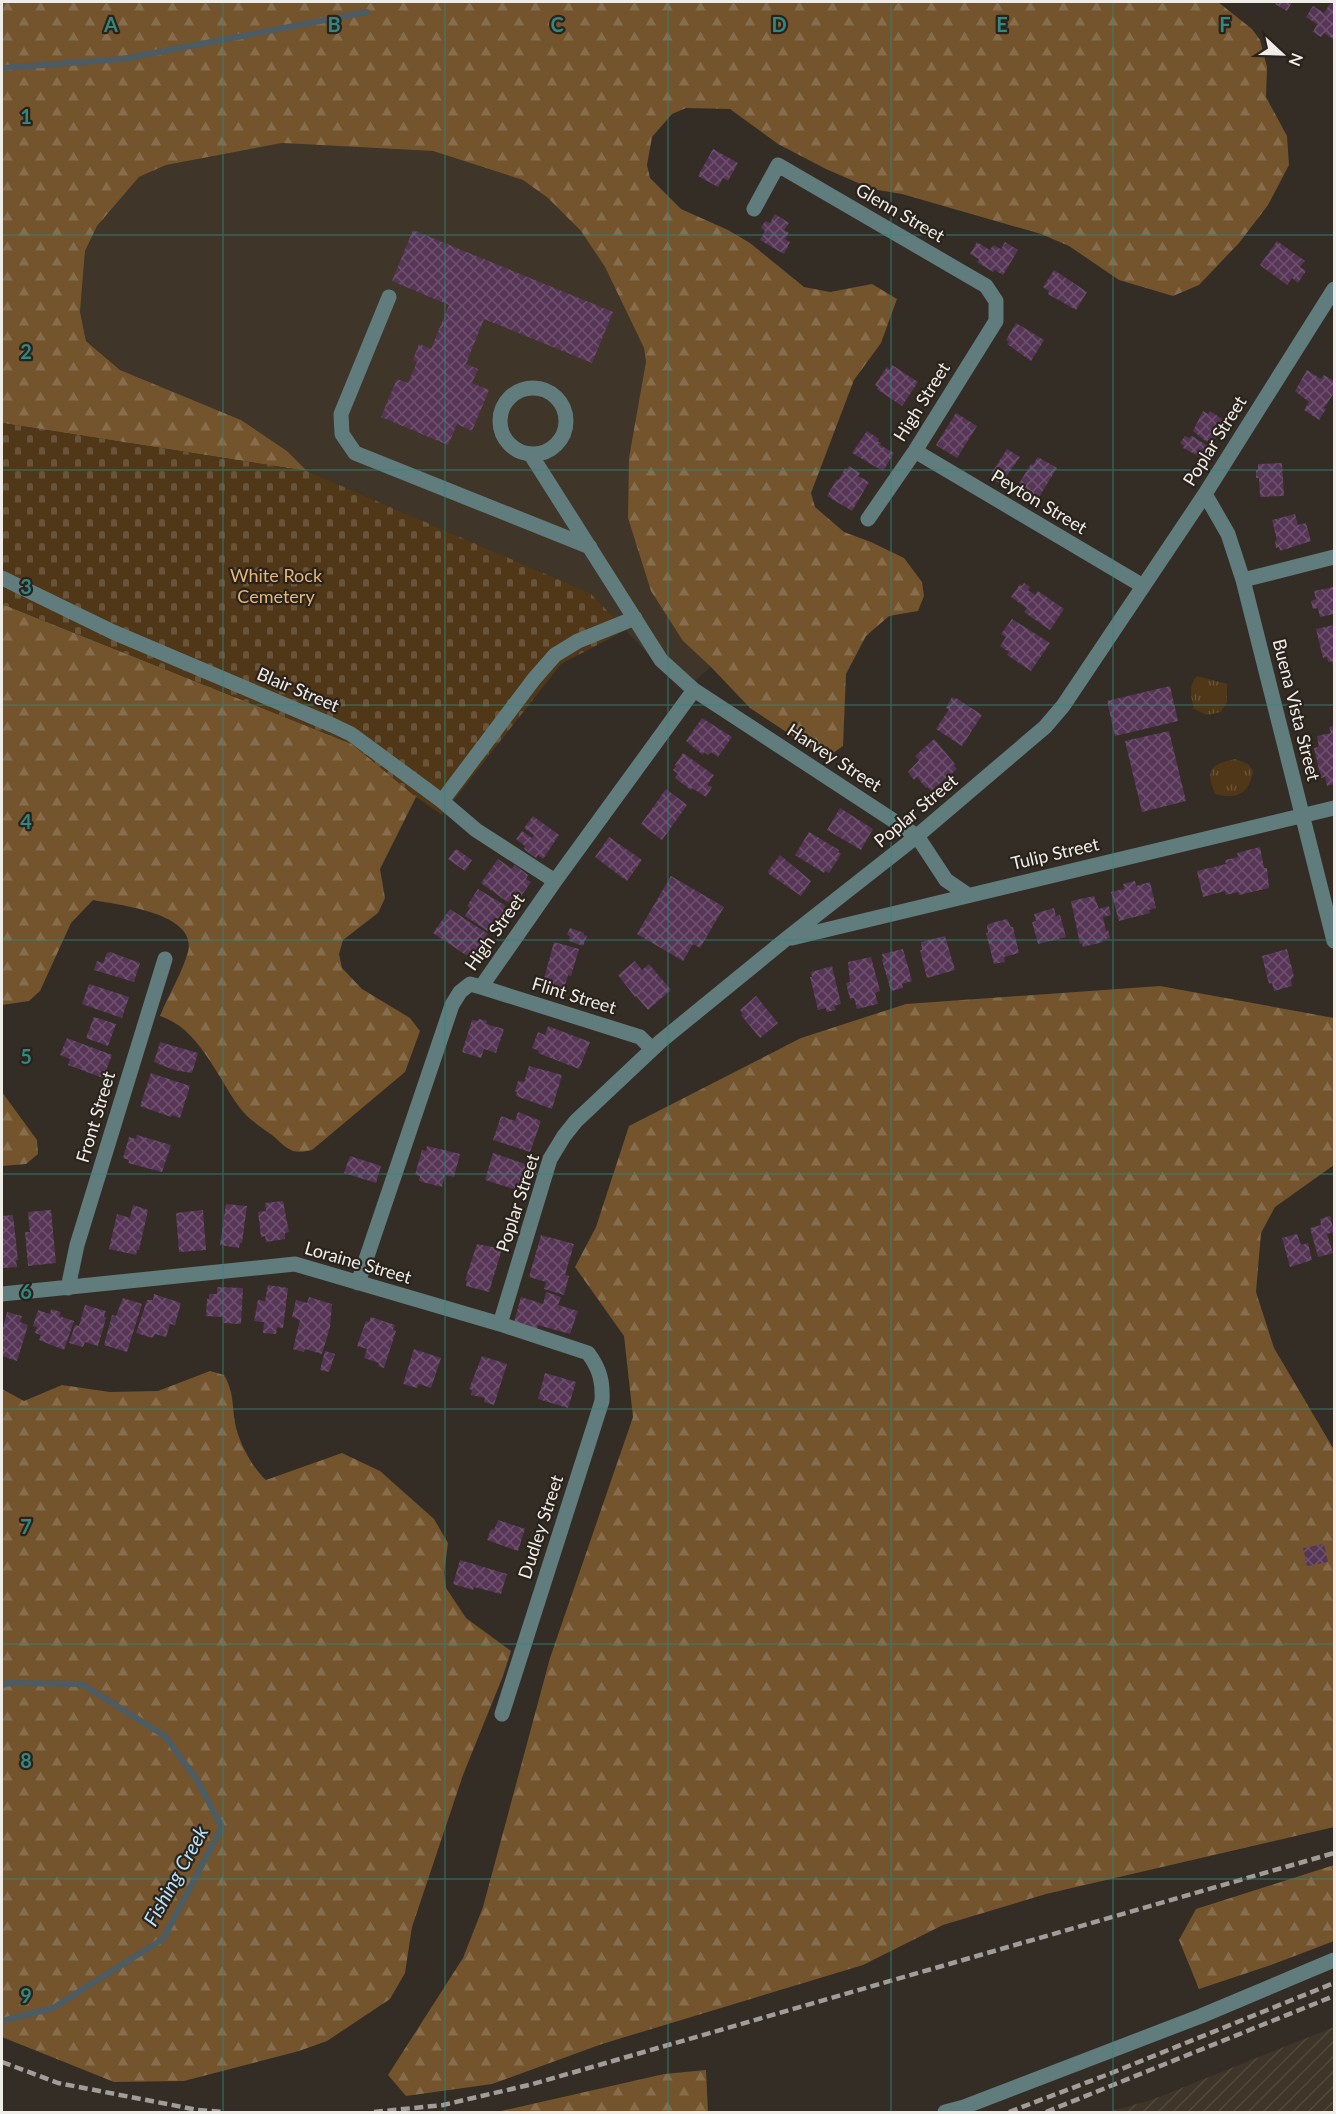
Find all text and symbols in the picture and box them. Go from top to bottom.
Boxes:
text: A [103,12,118,36]
text: B [327,12,341,36]
text: C [550,12,564,36]
text: D [771,12,787,36]
text: E [996,12,1008,36]
text: F [1219,12,1231,36]
north arrow [1252,24,1312,84]
text: N [1285,51,1307,69]
text: 1 [20,104,32,128]
street label: Glenn Street [852,178,949,247]
text: 2 [20,339,32,363]
street label: High Street [888,357,954,445]
street label: Poplar Street [1178,391,1251,490]
street label: Peyton Street [988,464,1092,539]
park label: White Rock Cemetery [230,564,323,607]
text: 3 [20,574,32,598]
street label: Buena Vista Street [1269,636,1325,784]
street label: Blair Street [254,662,343,716]
street label: Harvey Street [783,718,886,796]
street label: Poplar Street [869,769,962,851]
text: 4 [20,809,32,833]
street label: Tulip Street [1009,832,1101,874]
street label: High Street [460,888,529,974]
street label: Flint Street [529,972,620,1018]
text: 5 [20,1044,32,1068]
street label: Front Street [71,1068,119,1165]
street label: Poplar Street [491,1150,543,1255]
street label: Loraine Street [302,1236,415,1288]
text: 6 [20,1279,32,1303]
street label: Dudley Street [513,1471,567,1581]
text: 7 [20,1514,32,1538]
text: 8 [20,1748,32,1772]
water label: Fishing Creek [138,1821,213,1930]
text: 9 [20,1983,32,2007]

